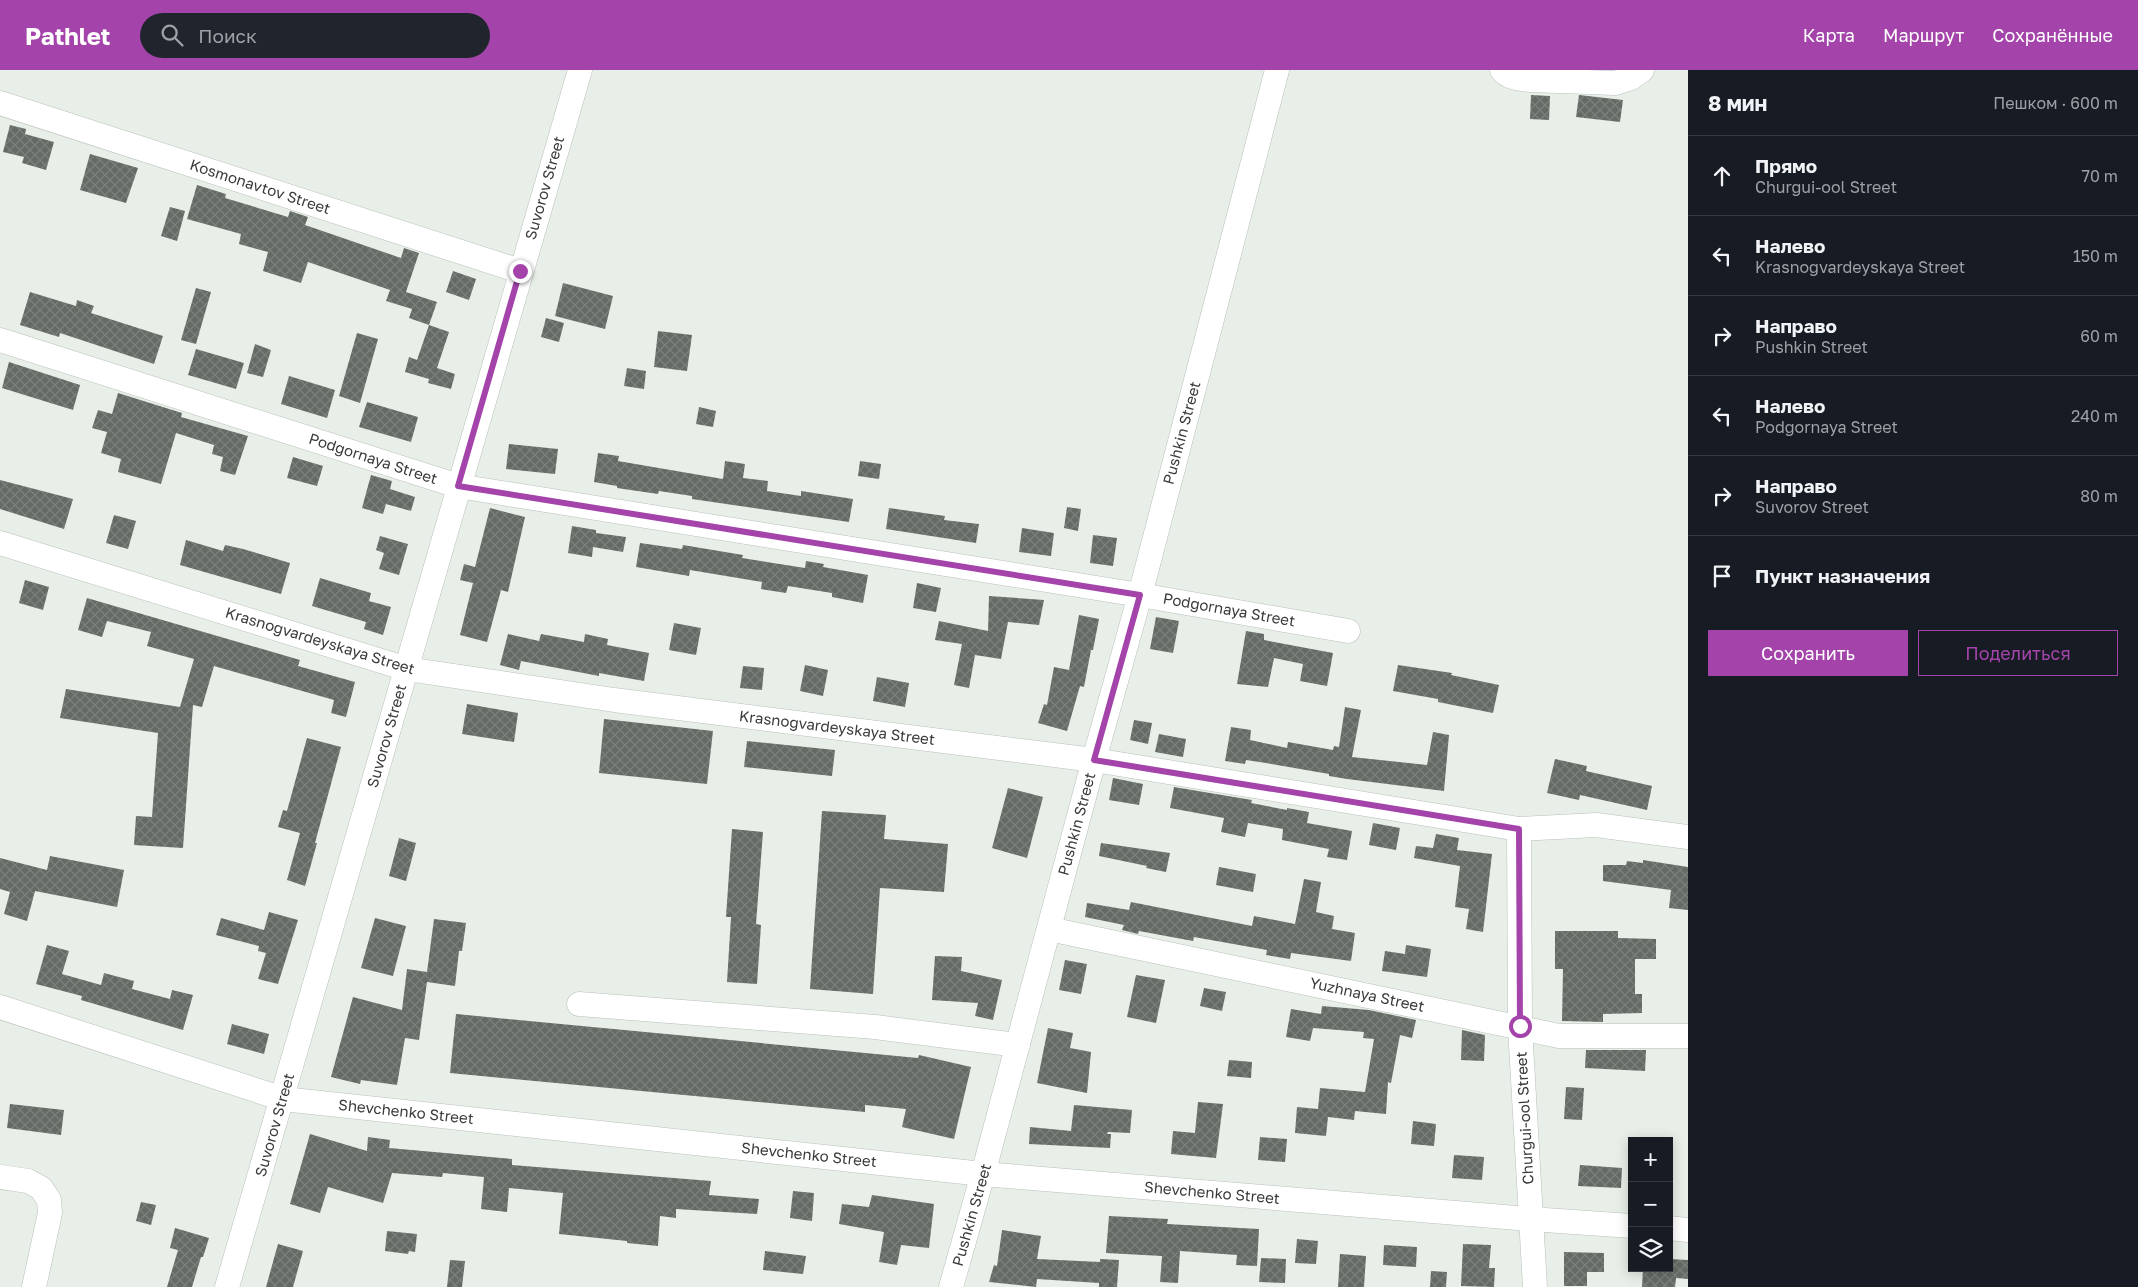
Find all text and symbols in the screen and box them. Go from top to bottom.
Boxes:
search box [140,13,490,58]
text: Pathlet [25,21,110,50]
icon: search [158,21,186,49]
text: Поиск [198,24,257,47]
text: Карта [1803,24,1855,46]
text: Маршрут [1883,24,1964,46]
text: Сохранённые [1992,24,2113,46]
text: 8 мин [1708,90,1767,116]
text: Пешком · 600 m [1993,93,2118,113]
street label: Suvorov Street [521,134,567,242]
text: Прямо [1755,154,1817,177]
street label: Kosmonavtov Street [188,155,333,217]
icon: ahead [1708,162,1736,190]
text: 70 m [2081,166,2118,186]
text: Churgui-ool Street [1755,177,1897,197]
text: Налево [1755,234,1825,257]
icon: left [1708,242,1736,270]
text: 150 m [2073,246,2118,266]
text: Krasnogvardeyskaya Street [1755,257,1965,277]
route end [509,260,532,283]
text: Направо [1755,314,1837,337]
icon: right [1708,322,1736,350]
text: 60 m [2080,326,2118,346]
text: Pushkin Street [1755,337,1868,357]
street label: Pushkin Street [1159,379,1203,486]
text: Налево [1755,394,1825,417]
icon: left [1708,402,1736,430]
text: 240 m [2071,406,2118,426]
text: Podgornaya Street [1755,417,1898,437]
street label: Podgornaya Street [307,429,440,487]
text: Направо [1755,474,1837,497]
icon: right [1708,482,1736,510]
text: 80 m [2080,486,2118,506]
text: Suvorov Street [1755,497,1869,517]
icon: arrive [1708,562,1736,590]
text: Пункт назначения [1755,564,1930,587]
street label: Podgornaya Street [1162,589,1297,630]
street label: Krasnogvardeyskaya Street [223,603,417,677]
button: Сохранить [1708,630,1908,676]
button: Поделиться [1918,630,2118,676]
street label: Suvorov Street [363,682,409,790]
street label: Krasnogvardeyskaya Street [738,706,936,748]
street label: Pushkin Street [1054,770,1098,877]
street label: Yuzhnaya Street [1308,973,1426,1015]
route start [1509,1015,1532,1038]
street label: Churgui-ool Street [1512,1051,1536,1185]
street label: Suvorov Street [251,1071,297,1179]
street label: Shevchenko Street [338,1095,475,1127]
map controls [1628,1137,1673,1272]
button: + [1628,1137,1673,1182]
street label: Shevchenko Street [741,1138,878,1170]
street label: Pushkin Street [948,1161,994,1268]
street label: Shevchenko Street [1144,1177,1281,1207]
button: − [1628,1182,1673,1227]
button: layers [1628,1227,1673,1272]

